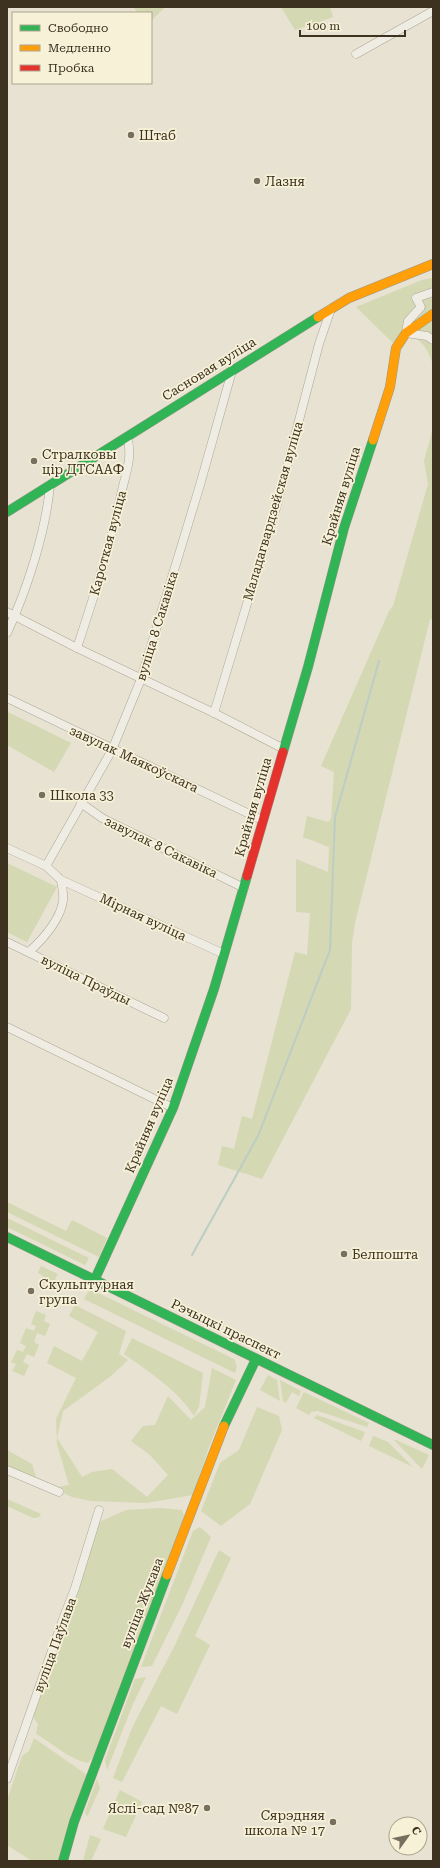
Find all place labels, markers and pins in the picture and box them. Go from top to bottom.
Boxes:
place label: Штаб [139,128,176,143]
marker: Штаб [126,130,136,140]
place label: Лазня [265,174,305,189]
marker: Лазня [252,176,262,186]
place label: Стралковы цір ДТСААФ [42,447,124,477]
marker: Стралковы цір ДТСААФ [29,456,39,466]
place label: Школа 33 [50,788,114,803]
marker: Школа 33 [37,790,47,800]
place label: Белпошта [352,1247,418,1262]
marker: Белпошта [339,1249,349,1259]
place label: Скульптурная група [39,1277,134,1307]
marker: Скульптурная група [26,1286,36,1296]
place label: Яслі-сад №87 [108,1801,199,1816]
marker: Яслі-сад №87 [202,1803,212,1813]
place label: Сярэдняя школа № 17 [245,1808,325,1838]
marker: Сярэдняя школа № 17 [328,1817,338,1827]

